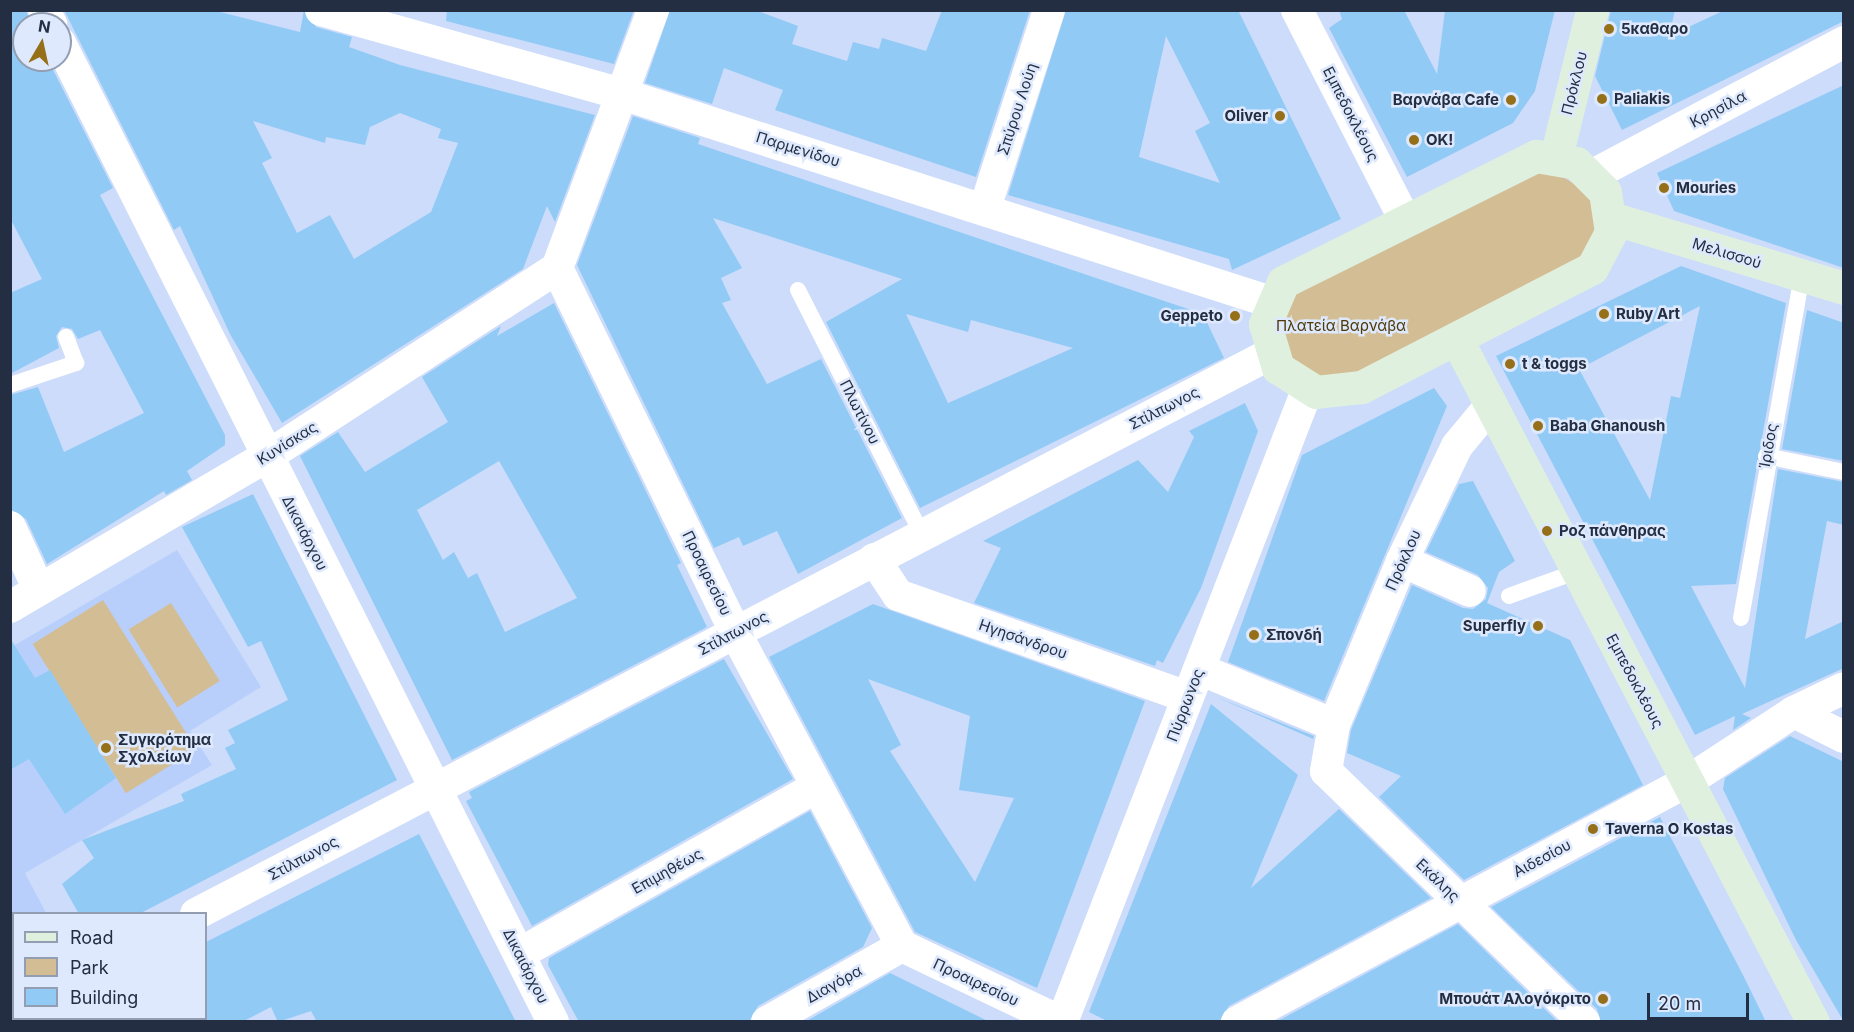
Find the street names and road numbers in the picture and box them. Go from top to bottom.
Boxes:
street label: Πρόκλου [1557,49,1591,117]
street label: Σπύρου Λούη [994,61,1040,157]
street label: Εμπεδοκλέους [1319,64,1383,164]
street label: Κρησίλα [1687,87,1749,131]
street label: Παρμενίδου [754,128,842,170]
street label: Μελισσού [1690,234,1764,272]
street label: Πλωτίνου [836,377,884,447]
street label: Στίλπωνος [1126,383,1202,433]
street label: Κυνίσκας [254,417,320,469]
street label: Ίριδος [1755,422,1781,470]
street label: Δικαιάρχου [278,493,332,573]
street label: Πρόκλου [1382,527,1424,593]
street label: Προαιρεσίου [679,528,735,618]
street label: Στίλπωνος [695,607,771,659]
street label: Ηγησάνδρου [977,615,1069,663]
street label: Εμπεδοκλέους [1603,631,1667,731]
street label: Πύρρωνος [1163,666,1207,744]
street label: Στίλπωνος [265,832,341,884]
street label: Αιδεσίου [1510,835,1574,881]
street label: Επιμηθέως [629,844,705,898]
street label: Εκάλης [1412,855,1464,905]
street label: Δικαιάρχου [499,926,553,1006]
street label: Προαιρεσίου [930,954,1022,1010]
street label: Διαγόρα [803,961,865,1007]

